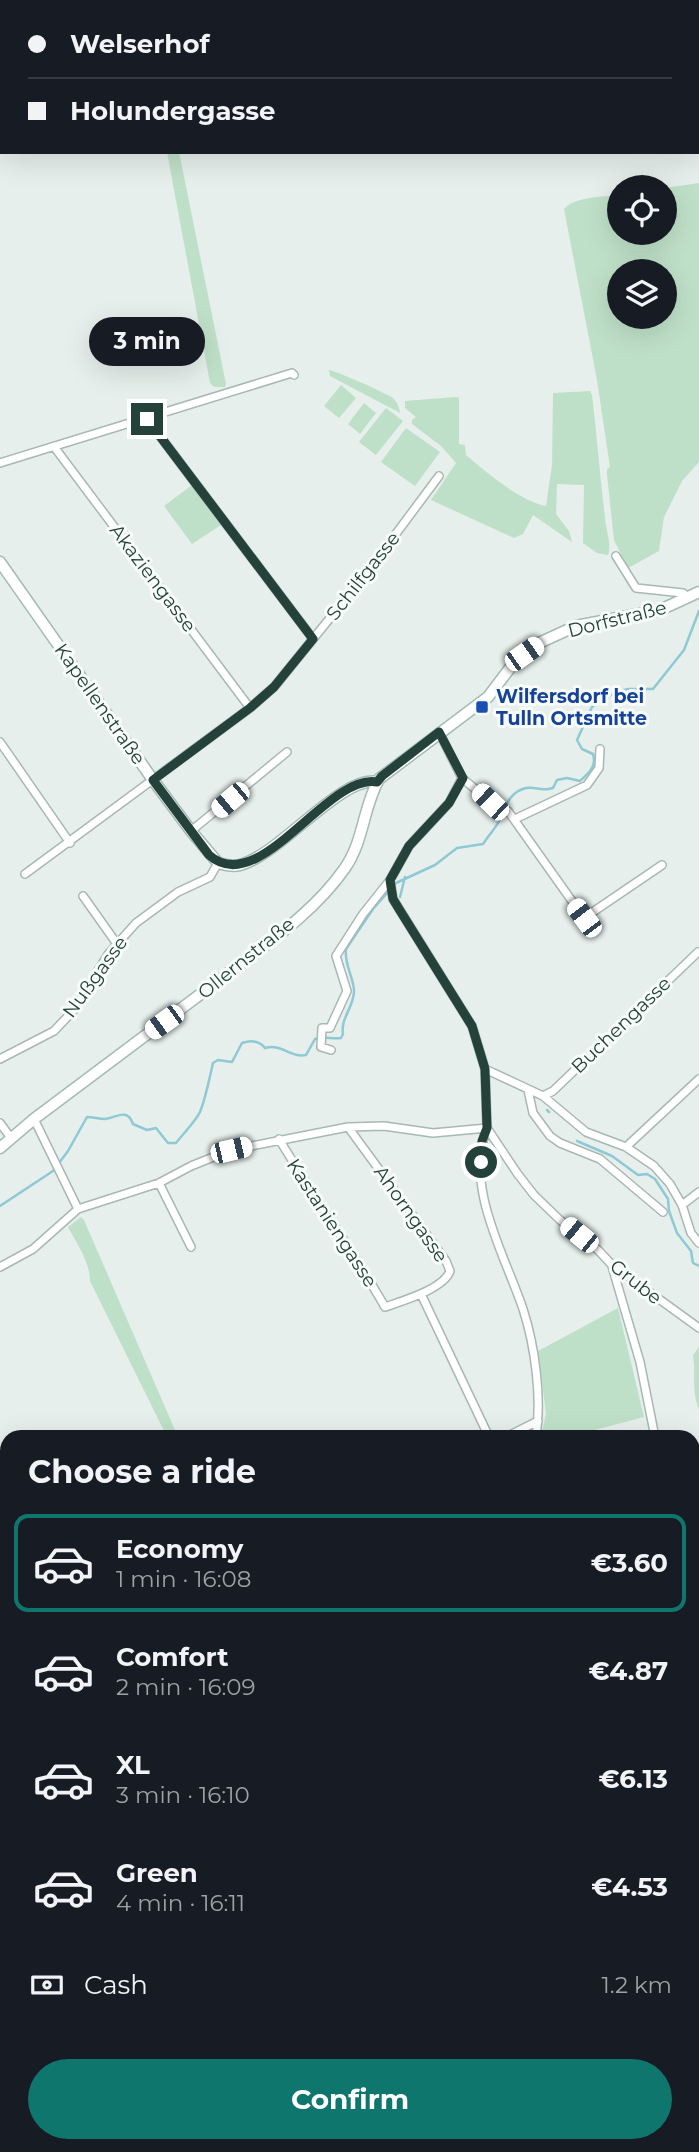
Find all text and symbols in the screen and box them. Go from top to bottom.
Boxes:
text: Welserhof [70,28,210,60]
text: Holundergasse [70,95,275,127]
map controls [607,175,677,329]
button: locate [607,175,677,245]
button: layers [607,259,677,329]
callout: 3 min [89,318,205,366]
text: 3 min [113,327,181,355]
route end [131,403,163,435]
street label: Akaziengasse [105,519,201,637]
street label: Schilfgasse [321,527,405,625]
street label: Dorfstraße [565,596,669,642]
car [501,633,548,675]
street label: Kapellenstraße [50,639,150,769]
place label: Wilfersdorf bei Tulln Ortsmitte [496,685,647,730]
marker: Wilfersdorf bei Tulln Ortsmitte [474,699,490,715]
car [208,778,253,822]
car [468,780,513,824]
car [563,895,606,941]
street label: Ollernstraße [193,912,299,1004]
street label: Nußgasse [58,932,132,1022]
street label: Buchengasse [567,972,675,1078]
car [141,1001,188,1043]
car [209,1135,254,1165]
route start [465,1146,497,1178]
street label: Kastaniengasse [282,1154,382,1292]
street label: Ahorngasse [369,1161,453,1267]
car [557,1214,602,1256]
street label: Grube [606,1255,666,1309]
text: Choose a ride [28,1452,256,1491]
icon: car [32,1532,95,1595]
text: Economy [116,1533,243,1565]
text: €3.60 [591,1547,668,1579]
text: 1 min · 16:08 [116,1565,251,1593]
icon: car [32,1640,95,1703]
text: Comfort [116,1641,228,1673]
text: €4.87 [588,1655,668,1687]
text: 2 min · 16:09 [116,1673,256,1701]
icon: car [32,1748,95,1811]
text: XL [116,1749,150,1781]
text: €6.13 [599,1763,668,1795]
text: 3 min · 16:10 [116,1781,250,1809]
icon: car [32,1856,95,1919]
text: Green [116,1857,198,1889]
text: €4.53 [591,1871,668,1903]
text: 4 min · 16:11 [116,1889,245,1917]
icon: cash [28,1966,66,2004]
text: Cash [84,1969,148,2001]
text: 1.2 km [602,1971,672,1999]
button: Confirm [28,2059,672,2139]

